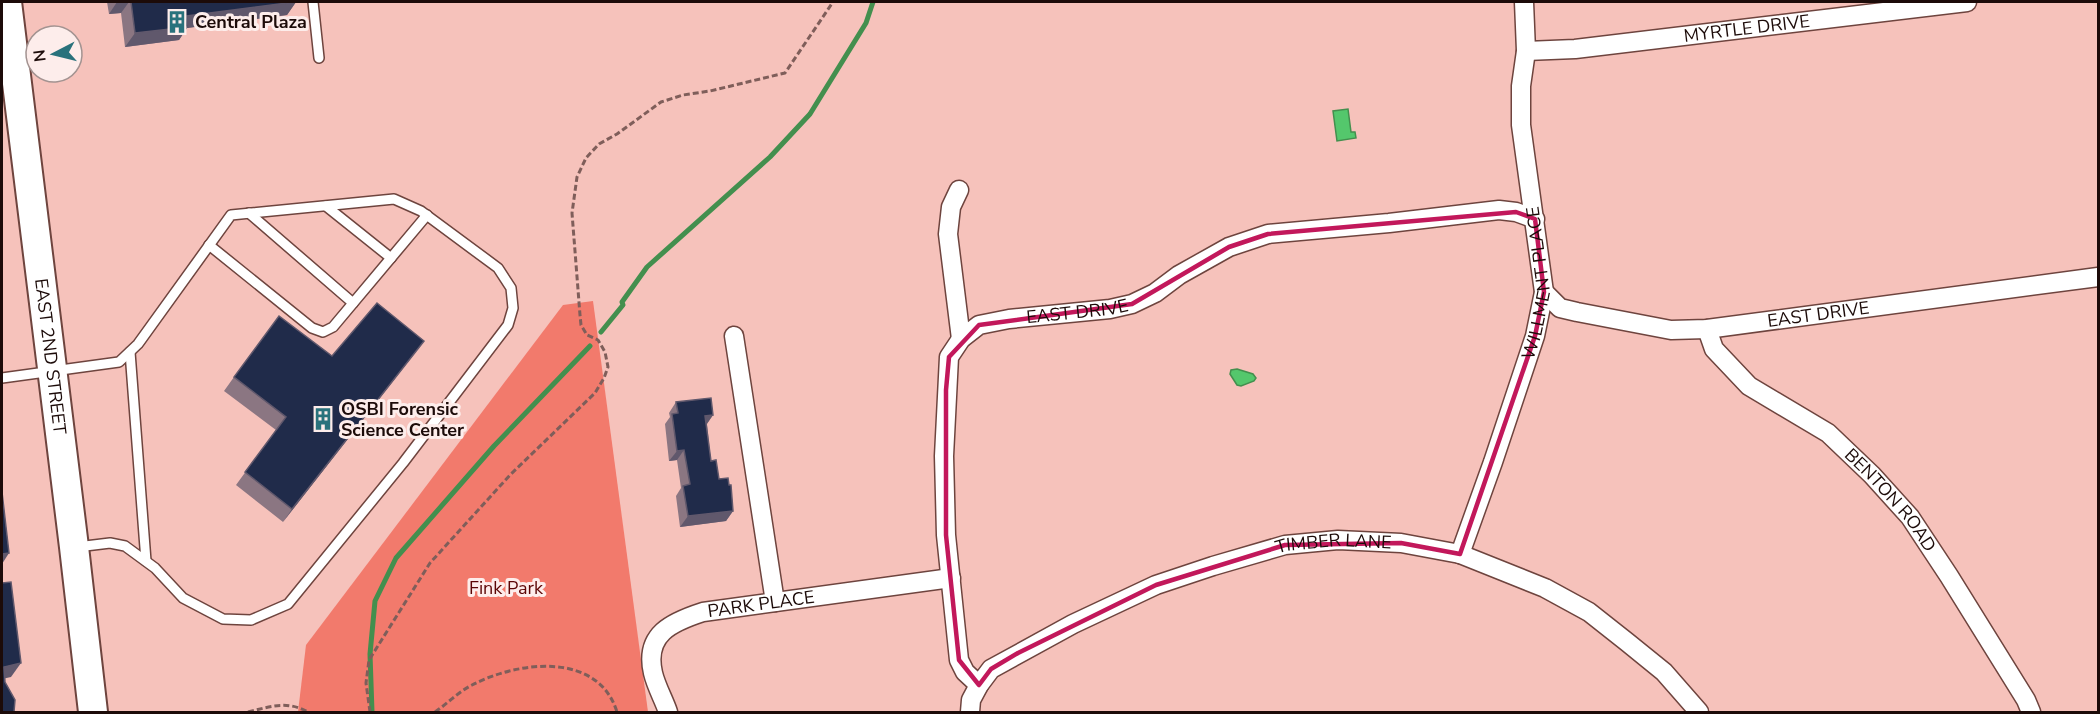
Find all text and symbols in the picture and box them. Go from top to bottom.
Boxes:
building icon: Central Plaza [164,9,190,35]
street label: MYRTLE DRIVE [1682,9,1811,48]
place label: Central Plaza [195,10,307,34]
north arrow [24,24,84,84]
text: N [28,48,52,63]
street label: WILLMENT PLACE [1516,205,1556,363]
street label: EAST 2ND STREET [29,277,72,436]
street label: EAST DRIVE [1025,293,1131,329]
street label: EAST DRIVE [1766,296,1871,333]
place label: OSBI Forensic Science Center [341,397,464,442]
building icon: OSBI Forensic Science Center [310,406,336,432]
street label: BENTON ROAD [1839,443,1942,557]
street label: TIMBER LANE [1272,528,1392,559]
park label: Fink Park [469,576,544,600]
street label: PARK PLACE [706,585,816,623]

